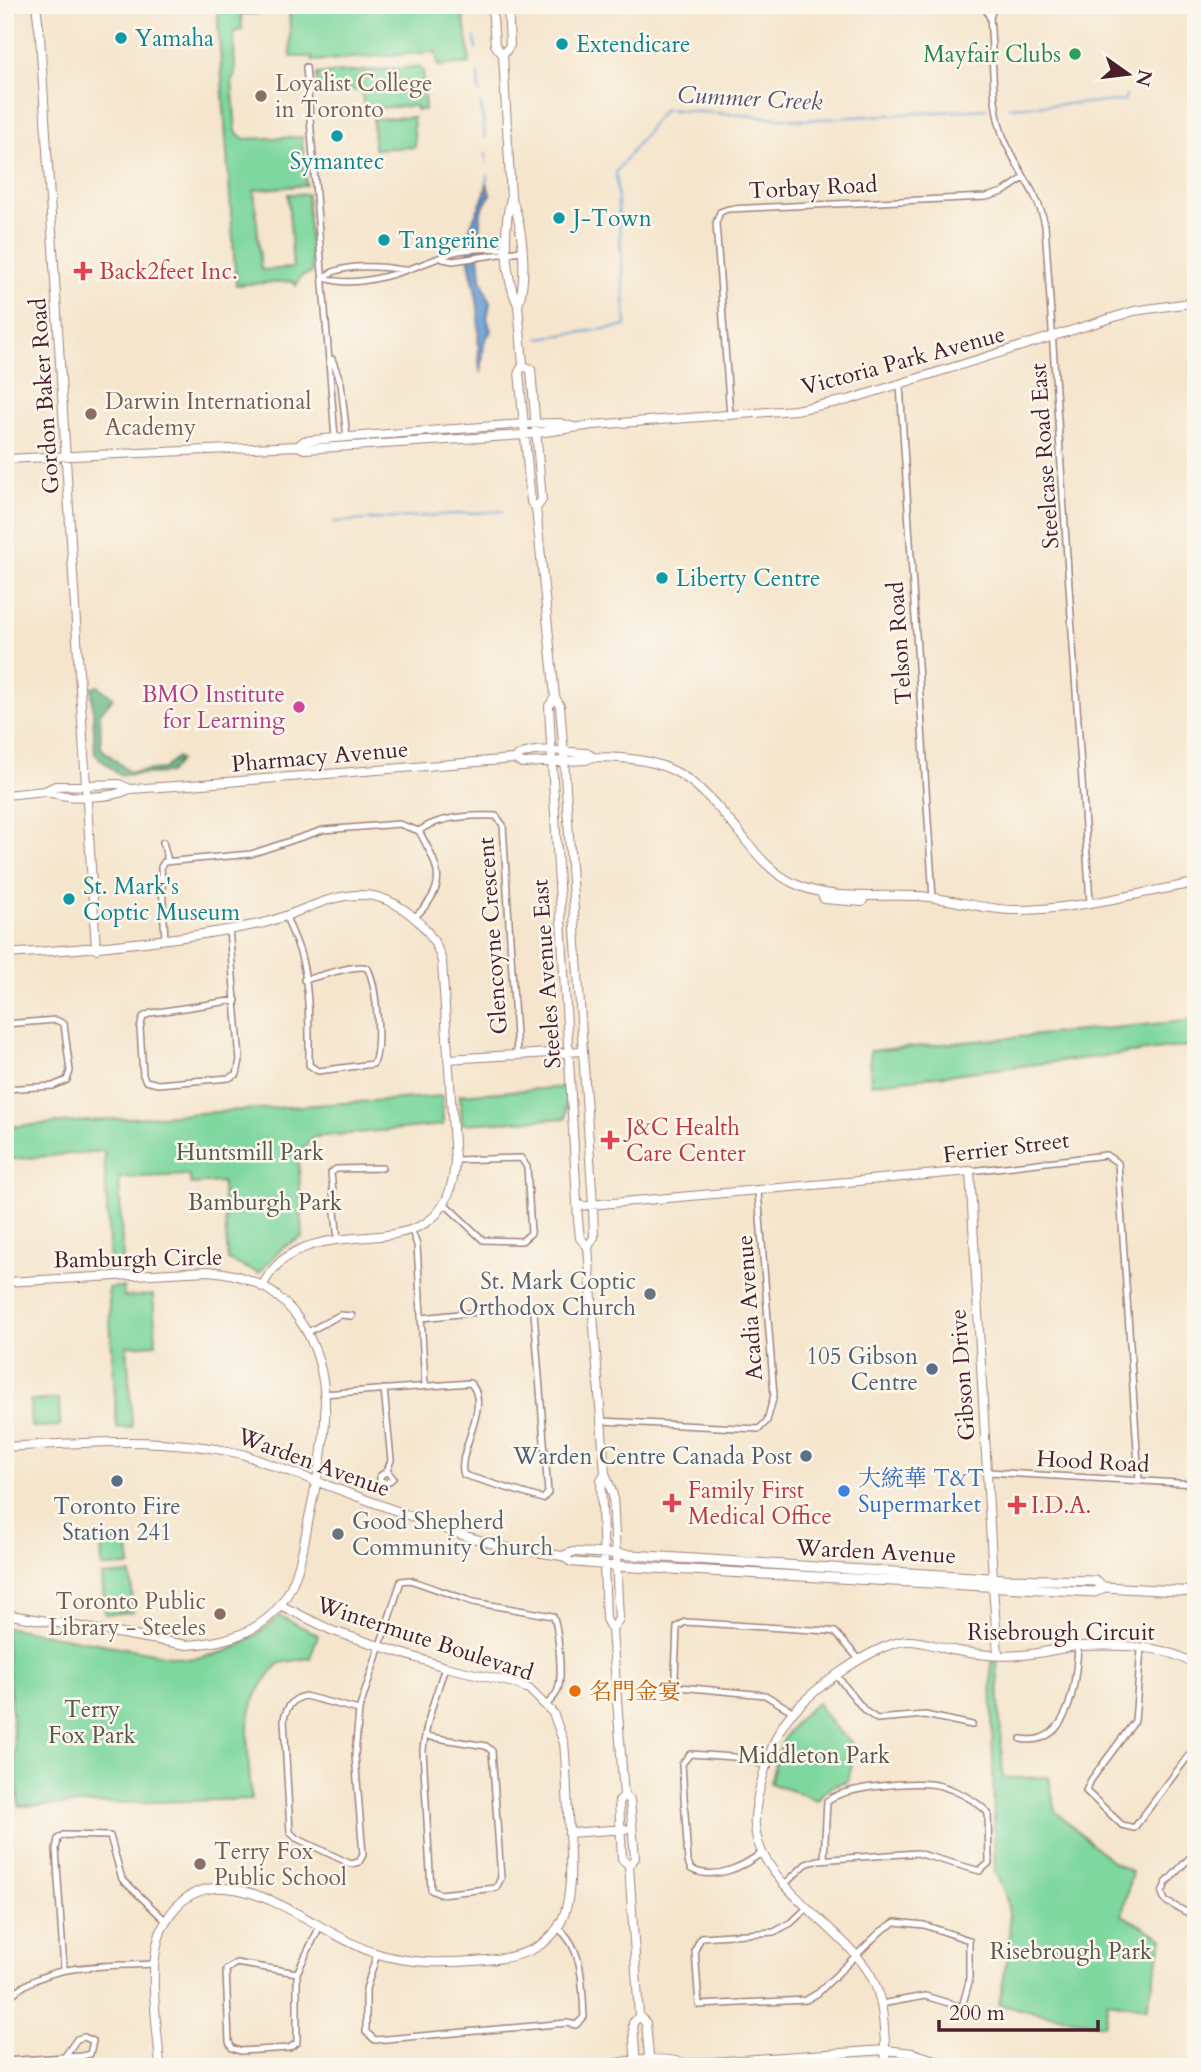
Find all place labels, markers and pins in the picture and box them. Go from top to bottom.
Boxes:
place label: Yamaha [135,23,214,54]
place label: Extendicare [576,29,690,60]
marker: Yamaha [113,30,129,46]
marker: Extendicare [554,36,570,52]
place label: Mayfair Clubs [923,39,1061,70]
marker: Mayfair Clubs [1067,46,1083,62]
place label: Loyalist College in Toronto [275,68,432,125]
marker: Loyalist College in Toronto [253,88,269,104]
marker: Symantec [329,128,345,144]
place label: Symantec [290,146,384,177]
place label: J-Town [570,203,652,234]
marker: J-Town [551,210,567,226]
place label: Tangerine [398,225,500,256]
marker: Tangerine [376,232,392,248]
place label: Back2feet Inc. [99,256,238,287]
marker: Back2feet Inc. [73,261,93,281]
place label: Darwin International Academy [105,386,311,443]
marker: Darwin International Academy [83,406,99,422]
place label: Liberty Centre [676,563,820,594]
marker: Liberty Centre [654,570,670,586]
place label: BMO Institute for Learning [142,679,285,736]
marker: BMO Institute for Learning [291,699,307,715]
place label: St. Mark's Coptic Museum [83,871,241,928]
marker: St. Mark's Coptic Museum [61,891,77,907]
place label: J&C Health Care Center [623,1112,746,1169]
marker: J&C Health Care Center [600,1130,620,1150]
place label: St. Mark Coptic Orthodox Church [459,1266,636,1323]
marker: St. Mark Coptic Orthodox Church [642,1286,658,1302]
place label: 105 Gibson Centre [806,1341,918,1398]
marker: 105 Gibson Centre [924,1361,940,1377]
place label: Warden Centre Canada Post [512,1441,792,1472]
marker: Warden Centre Canada Post [798,1448,814,1464]
place label: 大統華 T&T Supermarket [858,1463,984,1520]
marker: Toronto Fire Station 241 [109,1473,125,1489]
place label: Family First Medical Office [688,1475,832,1532]
marker: 大統華 T&T Supermarket [836,1483,852,1499]
place label: I.D.A. [1031,1490,1091,1521]
place label: Toronto Fire Station 241 [53,1491,181,1548]
marker: Family First Medical Office [662,1493,682,1513]
marker: I.D.A. [1009,1497,1025,1513]
place label: Good Shepherd Community Church [352,1506,553,1563]
marker: Good Shepherd Community Church [330,1526,346,1542]
place label: Toronto Public Library - Steeles [48,1586,206,1643]
marker: Toronto Public Library - Steeles [212,1606,228,1622]
place label: 名門金宴 [589,1676,681,1707]
marker: 名門金宴 [567,1683,583,1699]
place label: Terry Fox Public School [214,1836,347,1893]
marker: Terry Fox Public School [192,1856,208,1872]

